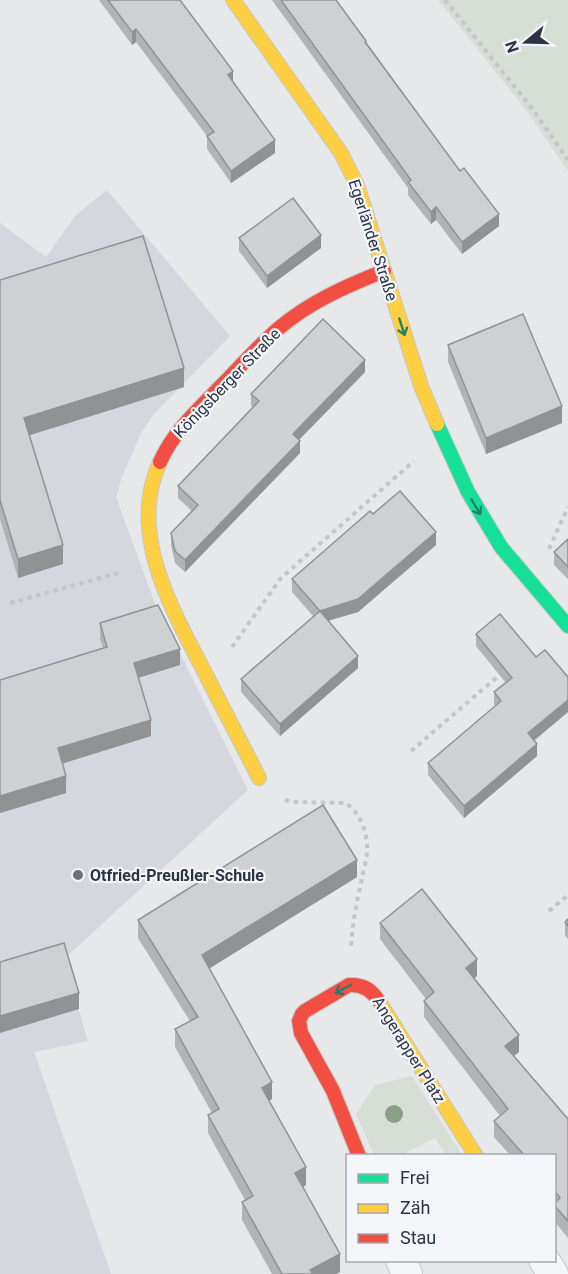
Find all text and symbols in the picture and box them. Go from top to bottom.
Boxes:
north arrow [496,12,556,72]
text: N [501,38,523,55]
street label: Egerländer Straße [344,177,402,303]
one-way arrow [397,317,408,336]
street label: Königsberger Straße [170,324,284,442]
one-way arrow [471,498,483,515]
place label: Otfried-Preußler-Schule [90,866,264,885]
marker: Otfried-Preußler-Schule [71,868,85,882]
one-way arrow [335,983,352,995]
street label: Angerapper Platz [369,993,449,1107]
legend [346,1154,556,1262]
text: Frei [400,1167,430,1188]
text: Zäh [400,1197,431,1218]
text: Stau [400,1227,436,1248]

